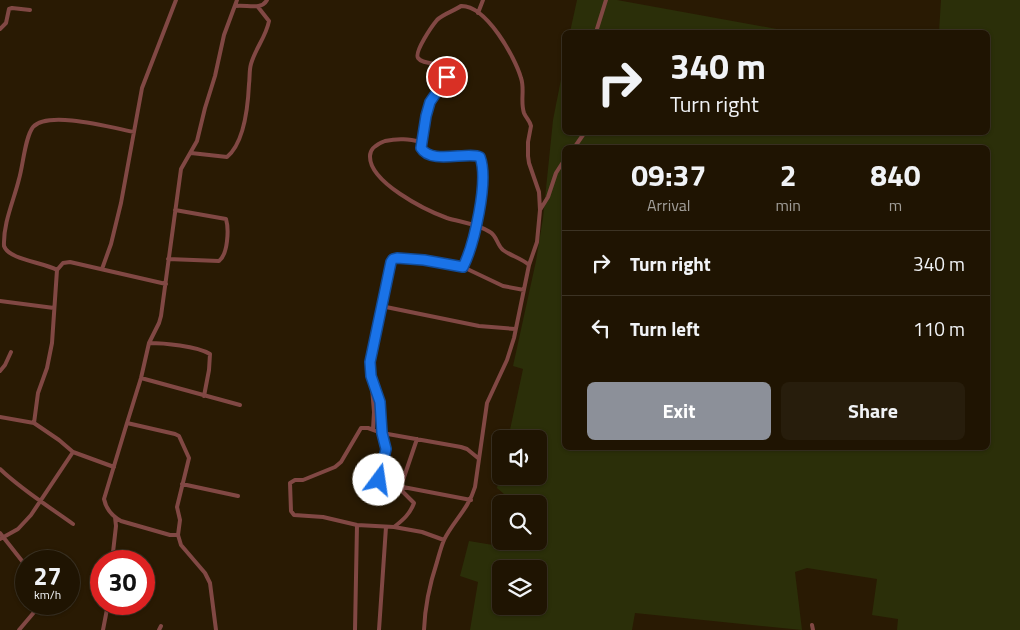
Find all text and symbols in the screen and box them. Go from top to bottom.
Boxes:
text: 340 m [670,39,766,93]
icon: right [587,50,652,115]
pin [426,56,468,98]
icon: arrive [433,63,461,91]
text: Turn right [670,87,759,121]
text: 09:37 [631,152,706,198]
text: 2 [780,152,797,198]
text: 840 [870,152,921,198]
text: Arrival [647,193,690,217]
text: min [775,193,801,217]
text: m [889,193,902,217]
icon: right [587,249,615,277]
text: Turn right [630,249,711,278]
text: 340 m [913,249,965,278]
icon: left [587,314,615,342]
text: Turn left [630,314,700,343]
text: 110 m [913,314,965,343]
button: Exit [587,382,771,440]
button: Share [781,382,965,440]
map controls [492,430,547,615]
button: sound [492,430,547,485]
position arrow [352,453,404,505]
button: search [492,495,547,550]
speed limit sign: 30 [90,550,155,615]
text: 27 [33,557,62,595]
button: layers [492,560,547,615]
text: km/h [34,585,61,604]

